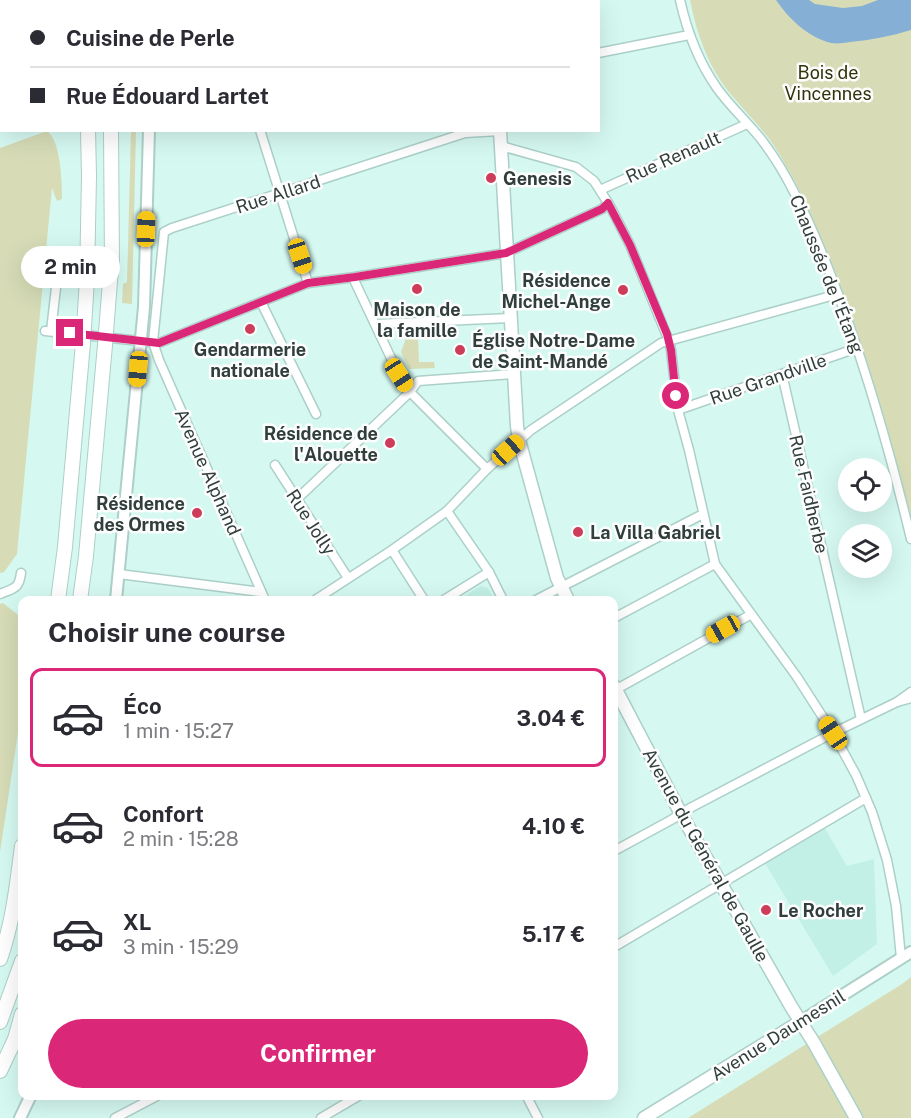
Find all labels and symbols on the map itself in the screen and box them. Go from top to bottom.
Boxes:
park label: Bois de Vincennes [784,62,872,104]
street label: Rue Renault [622,127,724,187]
place label: Genesis [503,168,572,189]
street label: Rue Allard [233,170,323,218]
marker: Genesis [484,171,498,185]
street label: Chaussée de l'Étang [786,191,869,356]
car [136,211,156,247]
car [286,236,314,276]
callout: 2 min [20,246,119,288]
place label: Résidence Michel-Ange [501,270,611,312]
marker: Maison de la famille [410,282,424,296]
marker: Résidence Michel-Ange [616,283,630,297]
place label: Maison de la famille [373,299,461,341]
route end [56,319,83,346]
marker: Gendarmerie nationale [243,322,257,336]
place label: Église Notre-Dame de Saint-Mandé [472,329,635,372]
place label: Gendarmerie nationale [194,339,306,381]
marker: Église Notre-Dame de Saint-Mandé [453,343,467,357]
street label: Rue Grandville [707,349,829,409]
car [127,350,149,388]
car [382,355,416,395]
route start [662,382,689,409]
street label: Avenue Alphand [171,405,245,539]
place label: Résidence de l'Alouette [264,423,378,465]
car [489,431,527,469]
street label: Rue Faidherbe [785,433,833,555]
marker: Résidence de l'Alouette [383,436,397,450]
street label: Rue Jolly [282,485,340,559]
place label: Résidence des Ormes [93,493,185,535]
marker: Résidence des Ormes [190,506,204,520]
place label: La Villa Gabriel [590,522,721,543]
marker: La Villa Gabriel [571,525,585,539]
car [703,612,743,646]
car [815,713,851,753]
street label: Avenue du Général de Gaulle [638,745,774,965]
place label: Le Rocher [778,900,864,921]
marker: Le Rocher [759,903,773,917]
street label: Avenue Daumesnil [707,985,849,1085]

